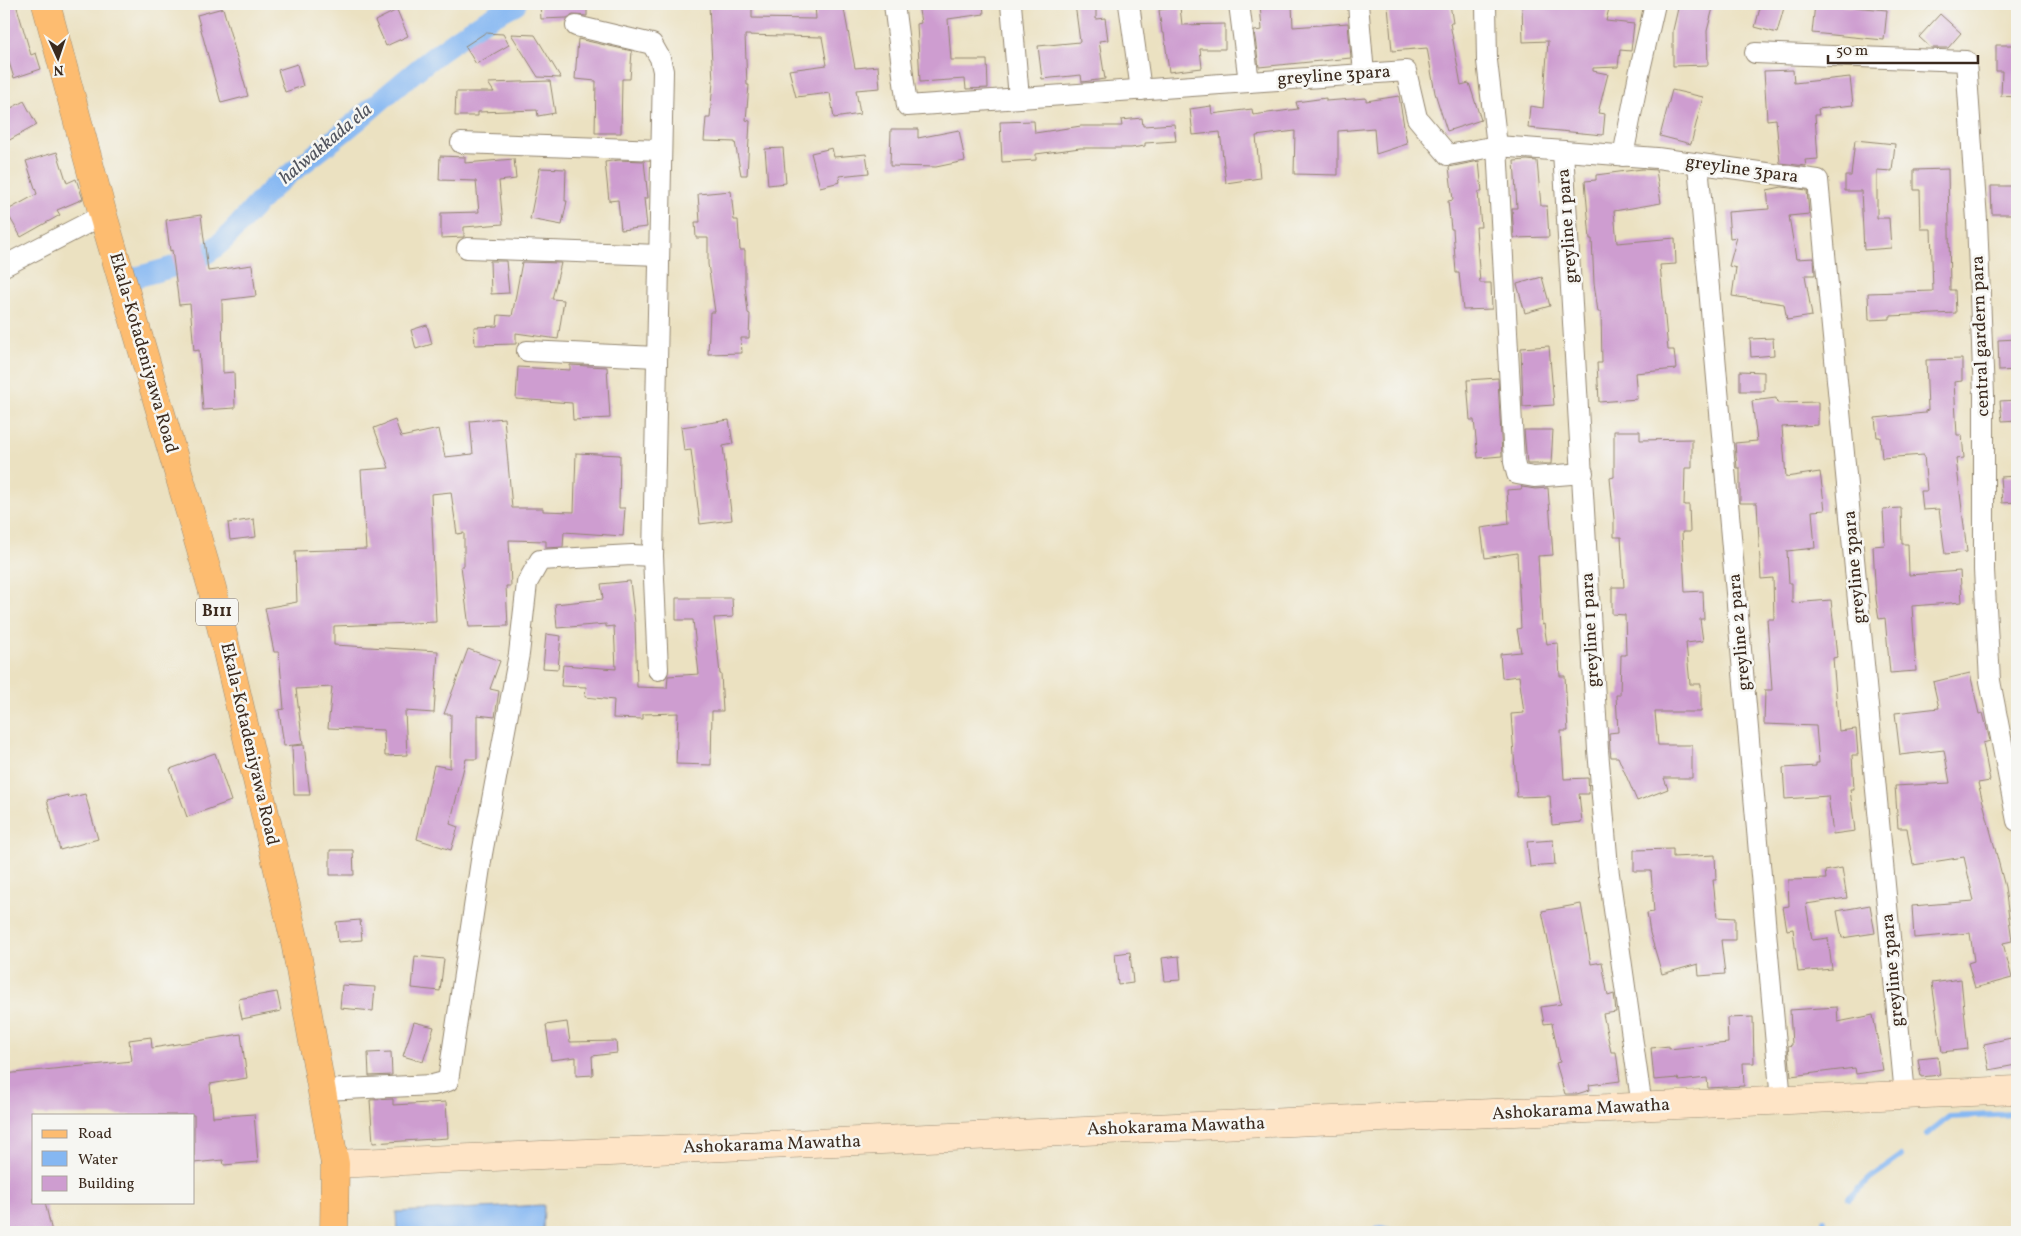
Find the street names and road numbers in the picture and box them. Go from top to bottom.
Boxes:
street label: greyline 3para [1277,60,1392,92]
street label: greyline 3para [1684,150,1800,190]
street label: greyline 1 para [1552,168,1584,284]
street label: Ekala-Kotadeniyawa Road [102,250,184,456]
street label: central gardern para [1966,255,1996,417]
street label: greyline 3para [1838,509,1872,625]
street label: greyline 1 para [1576,572,1606,688]
street label: greyline 2 para [1722,572,1758,692]
road number: B111 [196,598,238,626]
street label: Ekala-Kotadeniyawa Road [213,640,285,848]
street label: greyline 3para [1876,912,1910,1028]
street label: Ashokarama Mawatha [1491,1093,1671,1127]
street label: Ashokarama Mawatha [1087,1111,1265,1143]
street label: Ashokarama Mawatha [683,1129,861,1161]

